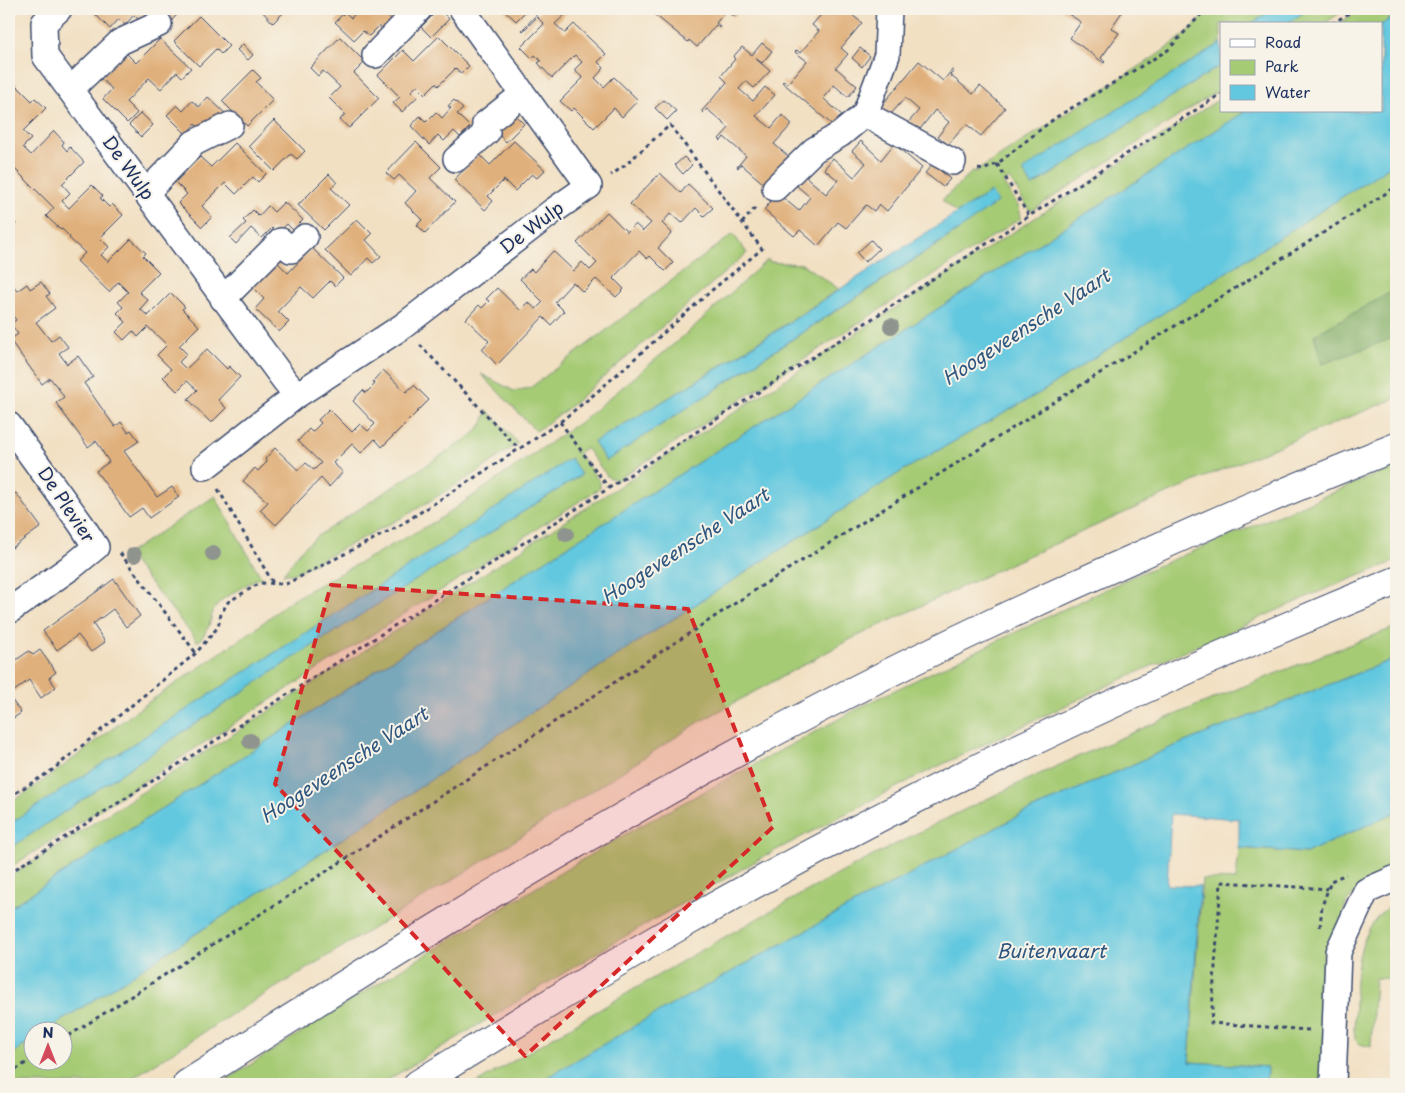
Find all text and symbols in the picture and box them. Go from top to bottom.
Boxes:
legend [1220,22,1382,112]
text: Road [1265,30,1301,53]
text: Park [1265,54,1299,77]
text: Water [1265,80,1310,103]
street label: De Wulp [97,129,162,205]
street label: De Wulp [493,194,569,260]
water label: Hoogeveensche Vaart [936,260,1117,391]
street label: De Plevier [32,461,103,548]
water label: Hoogeveensche Vaart [595,479,776,610]
water label: Hoogeveensche Vaart [254,698,435,829]
water label: Buitenvaart [997,936,1108,964]
north arrow [22,1020,72,1070]
text: N [42,1022,54,1043]

